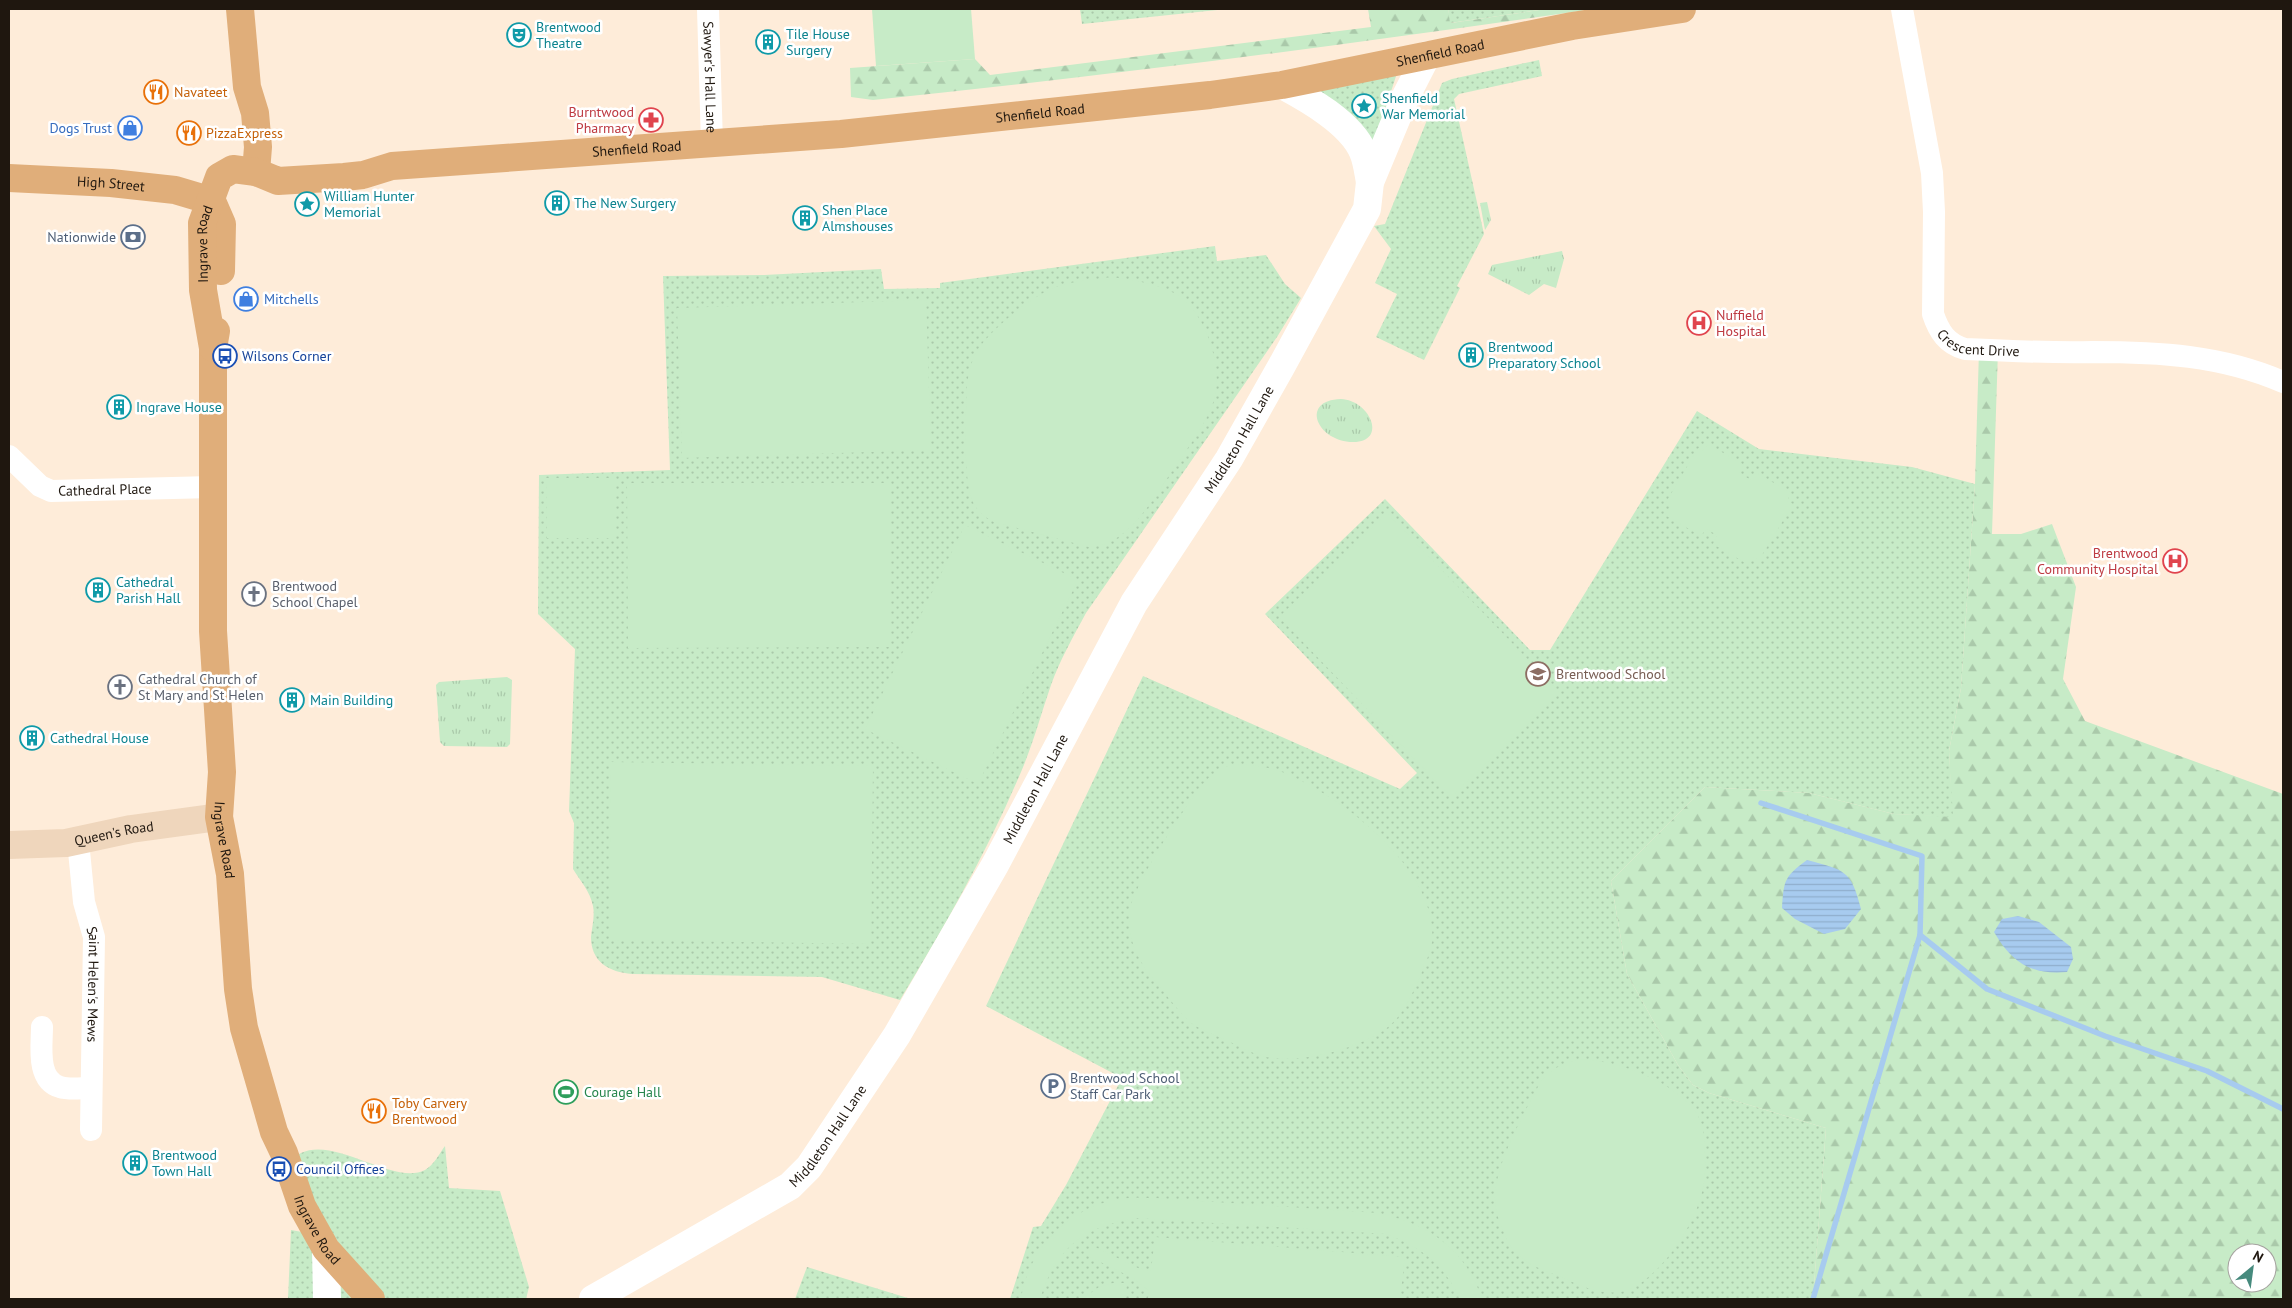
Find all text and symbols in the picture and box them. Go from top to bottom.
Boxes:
place label: Brentwood Theatre [536,18,601,52]
street label: Sawyer's Hall Lane [699,21,721,133]
theatre icon: Brentwood Theatre [506,22,532,48]
place label: Tile House Surgery [786,25,850,59]
building icon: Tile House Surgery [755,29,781,55]
street label: Shenfield Road [1395,35,1486,71]
restaurant icon: Navateet [143,79,169,105]
place label: Navateet [174,83,228,101]
place label: Shenfield War Memorial [1382,89,1465,123]
place icon: Shenfield War Memorial [1351,93,1377,119]
street label: Shenfield Road [995,99,1086,127]
place label: Burntwood Pharmacy [568,103,634,137]
pharmacy icon: Burntwood Pharmacy [638,107,664,133]
shop icon: Dogs Trust [117,115,143,141]
place label: Dogs Trust [49,119,112,137]
restaurant icon: PizzaExpress [176,120,202,146]
place label: PizzaExpress [206,124,283,142]
street label: Shenfield Road [591,136,682,161]
street label: High Street [77,172,146,196]
place label: William Hunter Memorial [324,187,415,221]
building icon: The New Surgery [544,190,570,216]
place icon: William Hunter Memorial [294,191,320,217]
place label: The New Surgery [574,194,676,212]
place label: Shen Place Almshouses [822,201,893,235]
street label: Ingrave Road [193,203,217,283]
building icon: Shen Place Almshouses [792,205,818,231]
bank icon: Nationwide [120,224,146,250]
place label: Nationwide [47,228,116,246]
shop icon: Mitchells [233,286,259,312]
place label: Mitchells [264,290,319,308]
place label: Nuffield Hospital [1716,306,1766,340]
hospital icon: Nuffield Hospital [1686,310,1712,336]
street label: Crescent Drive [1933,325,2020,360]
place label: Brentwood Preparatory School [1488,338,1601,372]
building icon: Brentwood Preparatory School [1458,342,1484,368]
bus stop icon: Wilsons Corner [212,343,238,369]
place label: Wilsons Corner [242,347,332,365]
street label: Middleton Hall Lane [1200,382,1278,496]
building icon: Ingrave House [106,394,132,420]
place label: Ingrave House [136,398,222,416]
street label: Cathedral Place [58,480,152,500]
place label: Brentwood Community Hospital [2037,544,2158,578]
hospital icon: Brentwood Community Hospital [2162,548,2188,574]
place label: Cathedral Parish Hall [116,573,181,607]
building icon: Cathedral Parish Hall [85,577,111,603]
place label: Brentwood School Chapel [272,577,358,611]
church icon: Brentwood School Chapel [241,581,267,607]
school or university icon: Brentwood School [1525,661,1551,687]
place label: Brentwood School [1556,665,1665,683]
place label: Cathedral Church of St Mary and St Helen [138,670,264,704]
church icon: Cathedral Church of St Mary and St Helen [107,674,133,700]
building icon: Main Building [279,687,305,713]
place label: Main Building [310,691,393,709]
building icon: Cathedral House [19,725,45,751]
place label: Cathedral House [50,729,149,747]
street label: Middleton Hall Lane [999,731,1072,847]
street label: Ingrave Road [210,801,239,879]
street label: Queen's Road [73,817,155,850]
street label: Saint Helen's Mews [82,924,103,1042]
place label: Brentwood School Staff Car Park [1070,1069,1179,1103]
parking icon: Brentwood School Staff Car Park [1040,1073,1066,1099]
sports icon: Courage Hall [553,1079,579,1105]
street label: Middleton Hall Lane [785,1081,870,1191]
place label: Courage Hall [584,1083,661,1101]
place label: Toby Carvery Brentwood [392,1094,468,1128]
restaurant icon: Toby Carvery Brentwood [361,1098,387,1124]
place label: Brentwood Town Hall [152,1146,217,1180]
building icon: Brentwood Town Hall [122,1150,148,1176]
bus stop icon: Council Offices [266,1156,292,1182]
place label: Council Offices [296,1160,385,1178]
street label: Ingrave Road [290,1193,345,1268]
north arrow [2227,1243,2277,1293]
text: N [2250,1247,2267,1267]

